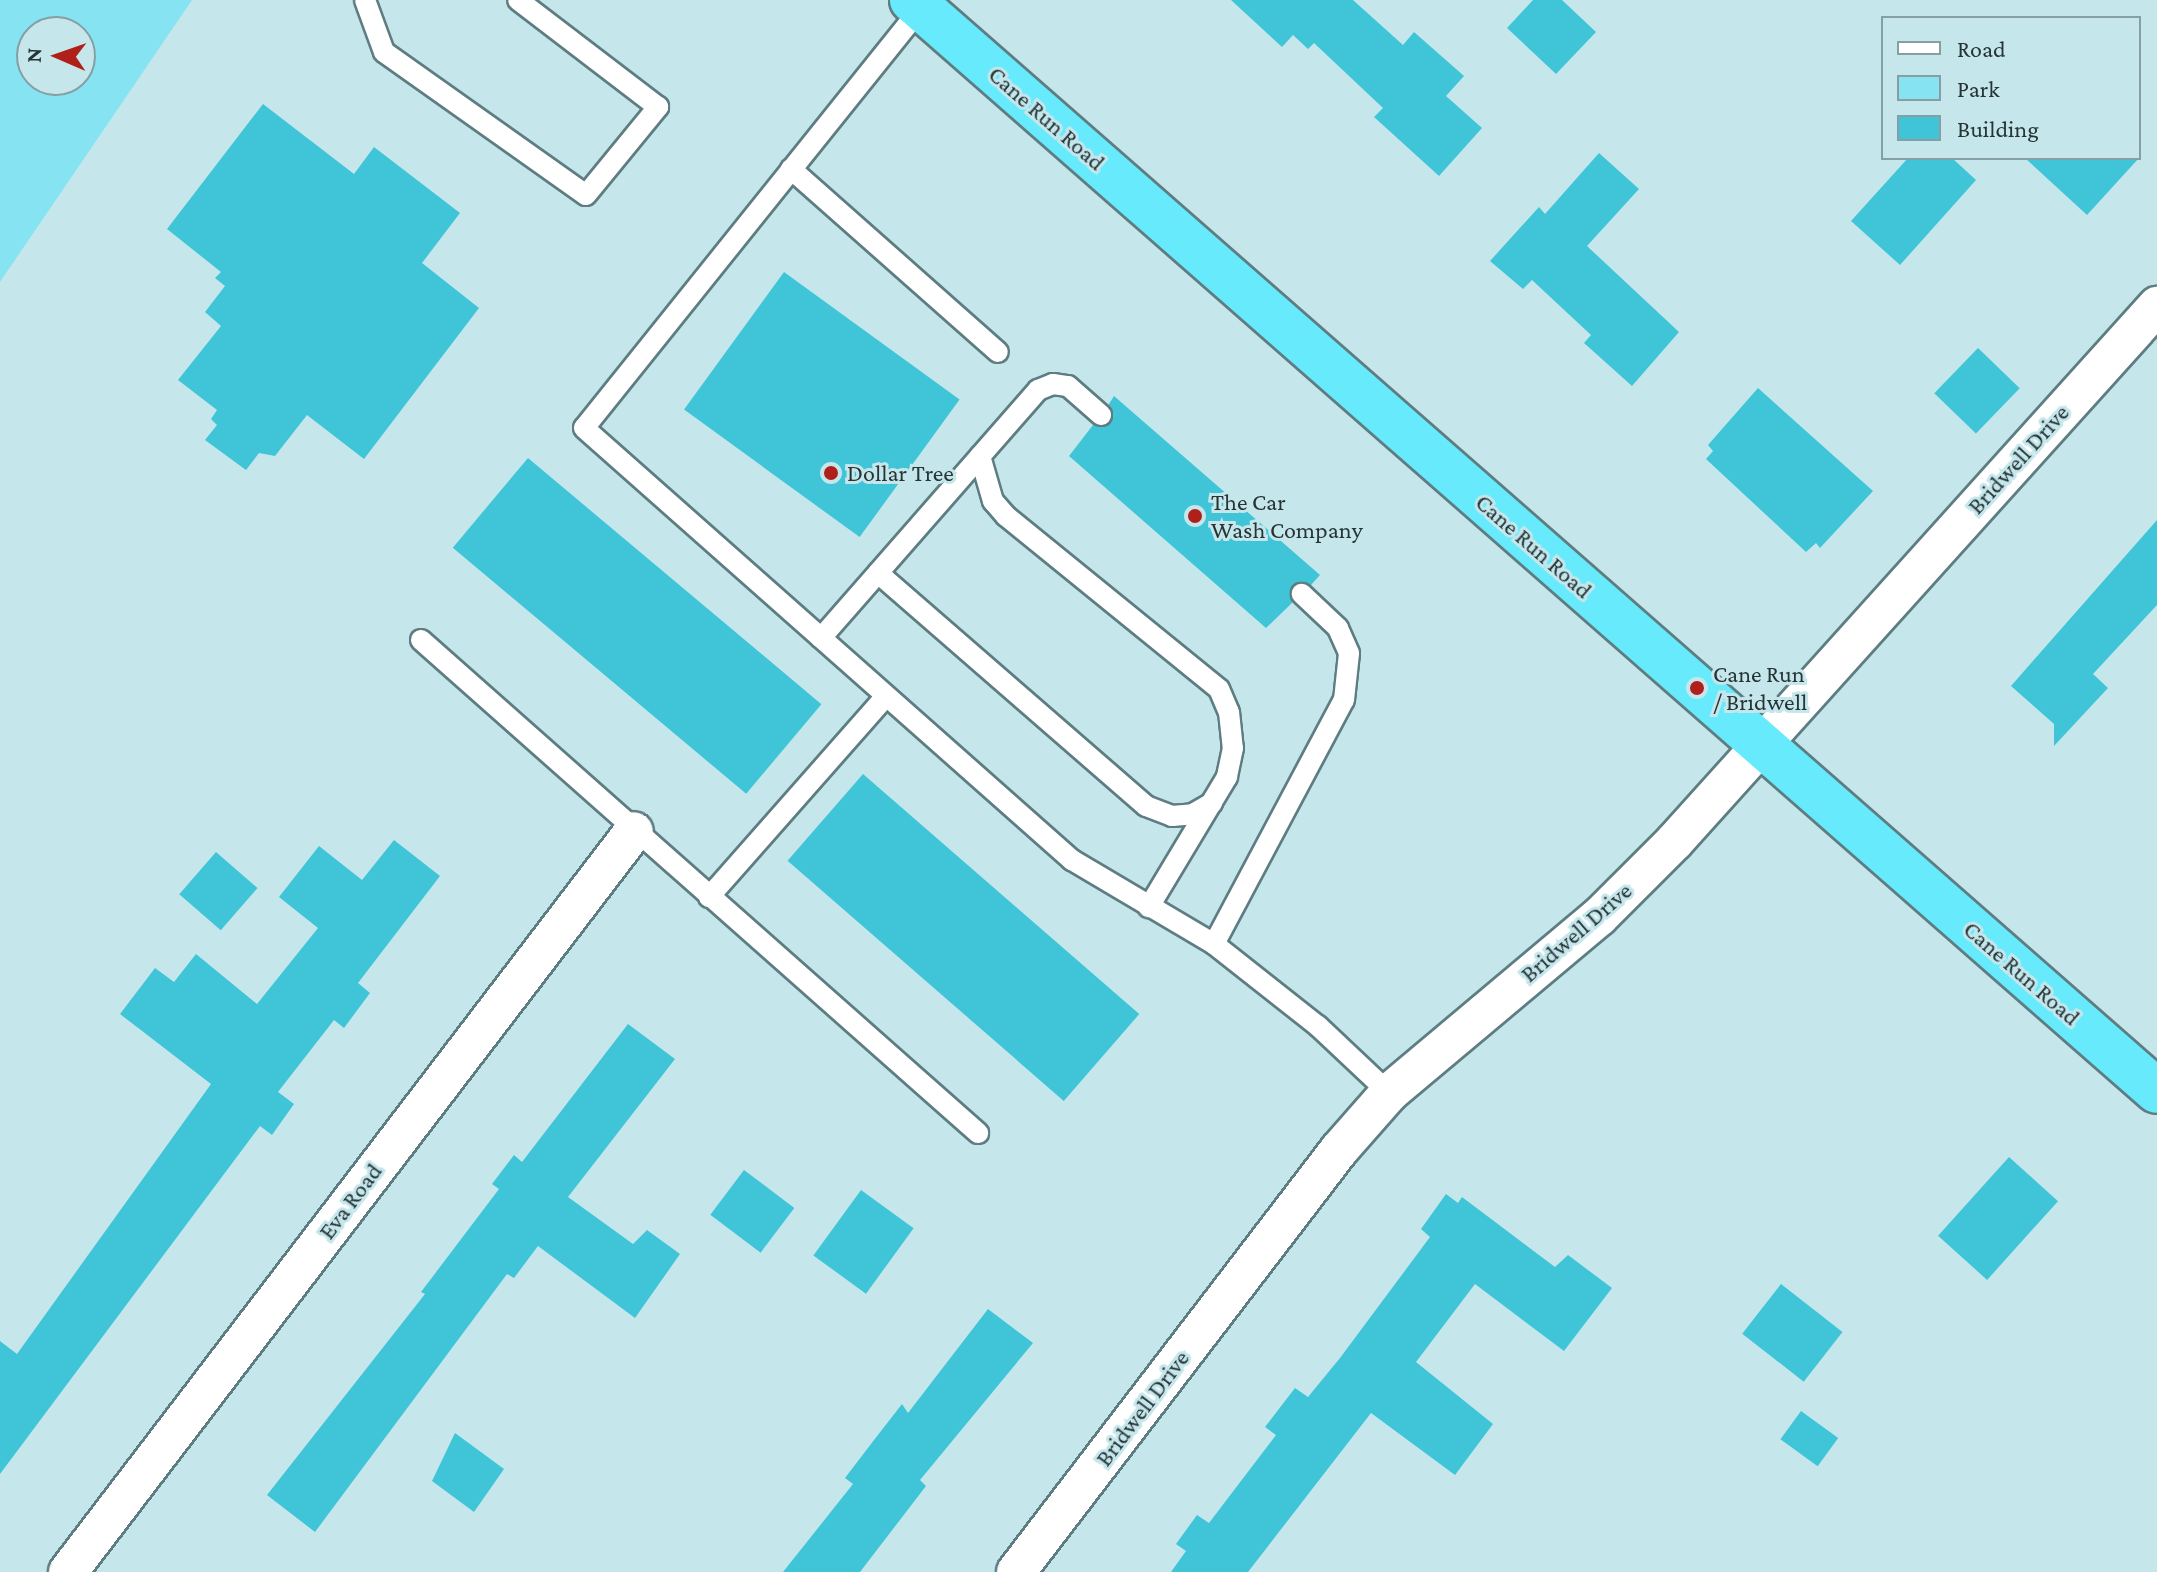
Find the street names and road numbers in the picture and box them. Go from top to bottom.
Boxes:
street label: Cane Run Road [983,60,1111,176]
street label: Bridwell Drive [1961,398,2075,520]
street label: Cane Run Road [1470,488,1598,604]
street label: Bridwell Drive [1515,876,1637,988]
street label: Cane Run Road [1958,915,2086,1031]
street label: Eva Road [312,1157,388,1245]
street label: Bridwell Drive [1089,1344,1195,1472]

